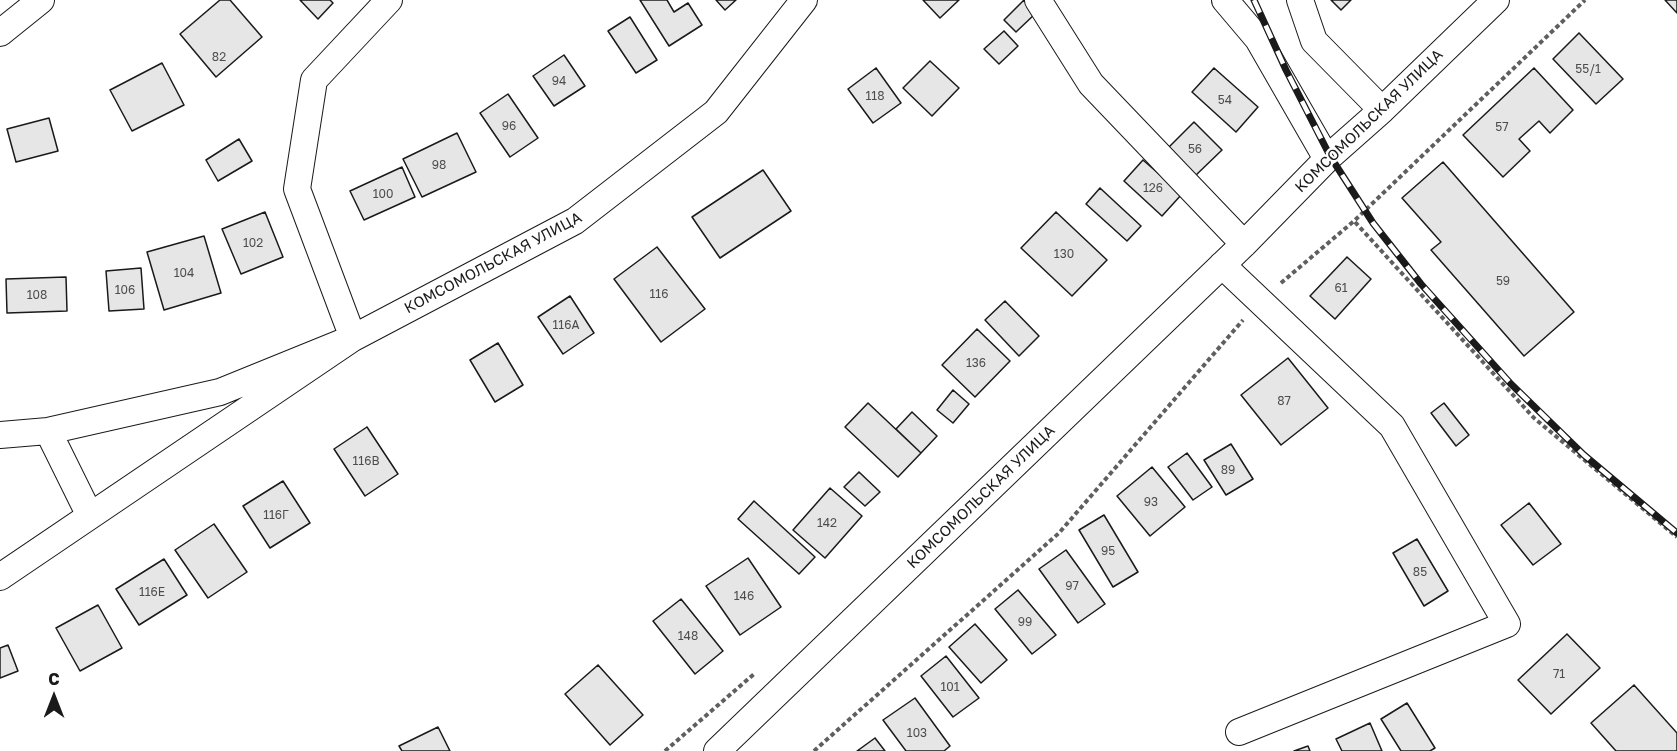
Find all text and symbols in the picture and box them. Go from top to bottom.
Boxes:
street label: КОМСОМОЛЬСКАЯ УЛИЦА [1291,46,1447,196]
house number: 82 [212,50,226,64]
house number: 55/1 [1575,62,1601,76]
house number: 94 [552,74,566,88]
house number: 118 [866,89,884,103]
house number: 54 [1218,93,1232,107]
house number: 96 [502,119,516,133]
house number: 57 [1495,120,1509,134]
house number: 56 [1188,142,1202,156]
house number: 98 [432,158,446,172]
house number: 126 [1143,181,1163,195]
house number: 100 [373,187,393,201]
street label: КОМСОМОЛЬСКАЯ УЛИЦА [401,208,585,318]
house number: 102 [243,236,263,250]
house number: 130 [1054,247,1074,261]
house number: 104 [174,266,194,280]
house number: 59 [1496,274,1510,288]
house number: 61 [1334,281,1348,295]
house number: 106 [115,283,135,297]
house number: 116 [650,287,668,301]
house number: 108 [27,288,47,302]
house number: 116А [553,318,579,332]
house number: 136 [966,356,986,370]
house number: 87 [1277,394,1291,408]
street label: КОМСОМОЛЬСКАЯ УЛИЦА [903,422,1059,572]
house number: 116В [353,454,379,468]
house number: 89 [1221,463,1235,477]
house number: 93 [1144,495,1158,509]
house number: 116Г [263,508,289,522]
house number: 142 [817,516,837,530]
house number: 95 [1101,544,1115,558]
house number: 85 [1413,565,1427,579]
house number: 97 [1065,579,1079,593]
house number: 116Е [139,585,165,599]
house number: 146 [734,589,754,603]
house number: 99 [1018,615,1032,629]
house number: 148 [678,629,698,643]
north arrow [24,667,84,727]
house number: 71 [1553,667,1565,681]
text: С [48,669,60,689]
house number: 101 [940,680,960,694]
house number: 103 [907,726,927,740]

